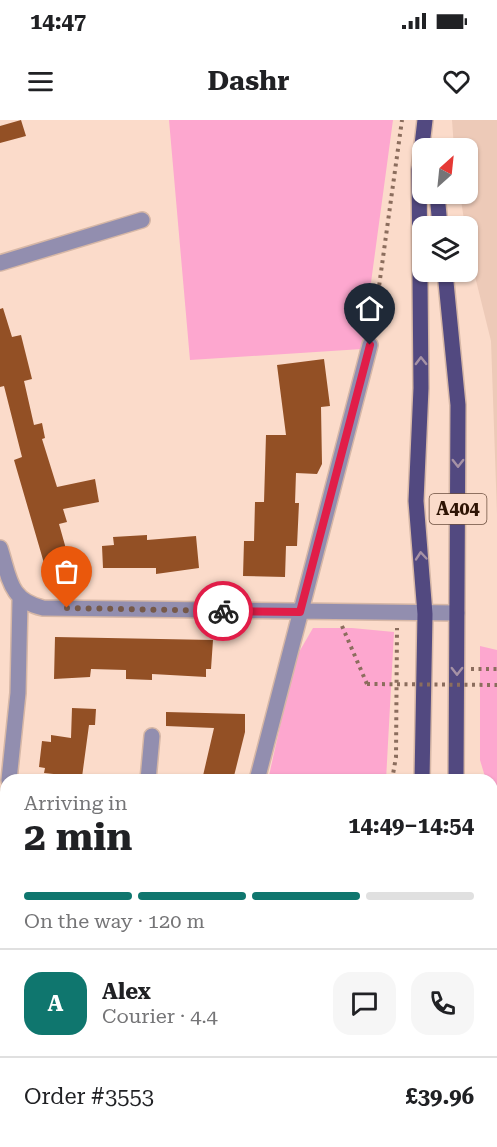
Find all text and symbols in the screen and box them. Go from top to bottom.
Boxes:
text: 14:47 [30,9,86,34]
icon: menu [24,65,57,98]
text: Dashr [208,65,289,97]
icon: heart [440,65,473,98]
north arrow [412,138,478,204]
map controls [412,138,478,282]
button: layers [412,216,478,282]
pin [344,283,395,345]
icon: home [353,292,386,325]
one-way arrow [415,357,427,366]
one-way arrow [452,459,464,468]
road number: A404 [430,494,486,524]
pin [41,546,92,608]
one-way arrow [414,551,427,560]
icon: bag [50,555,83,588]
courier [193,581,253,641]
icon: bike [207,595,240,628]
one-way arrow [451,667,463,676]
text: Arriving in [24,791,127,815]
text: 14:49–14:54 [348,813,474,838]
text: 2 min [24,814,132,860]
text: On the way · 120 m [24,909,205,933]
button: chat [333,972,396,1035]
button: phone [411,972,474,1035]
text: Alex [102,979,151,1004]
text: A [48,991,63,1016]
text: Courier · 4.4 [102,1004,218,1028]
text: Order #3553 [24,1084,154,1109]
text: £39.96 [405,1084,474,1109]

